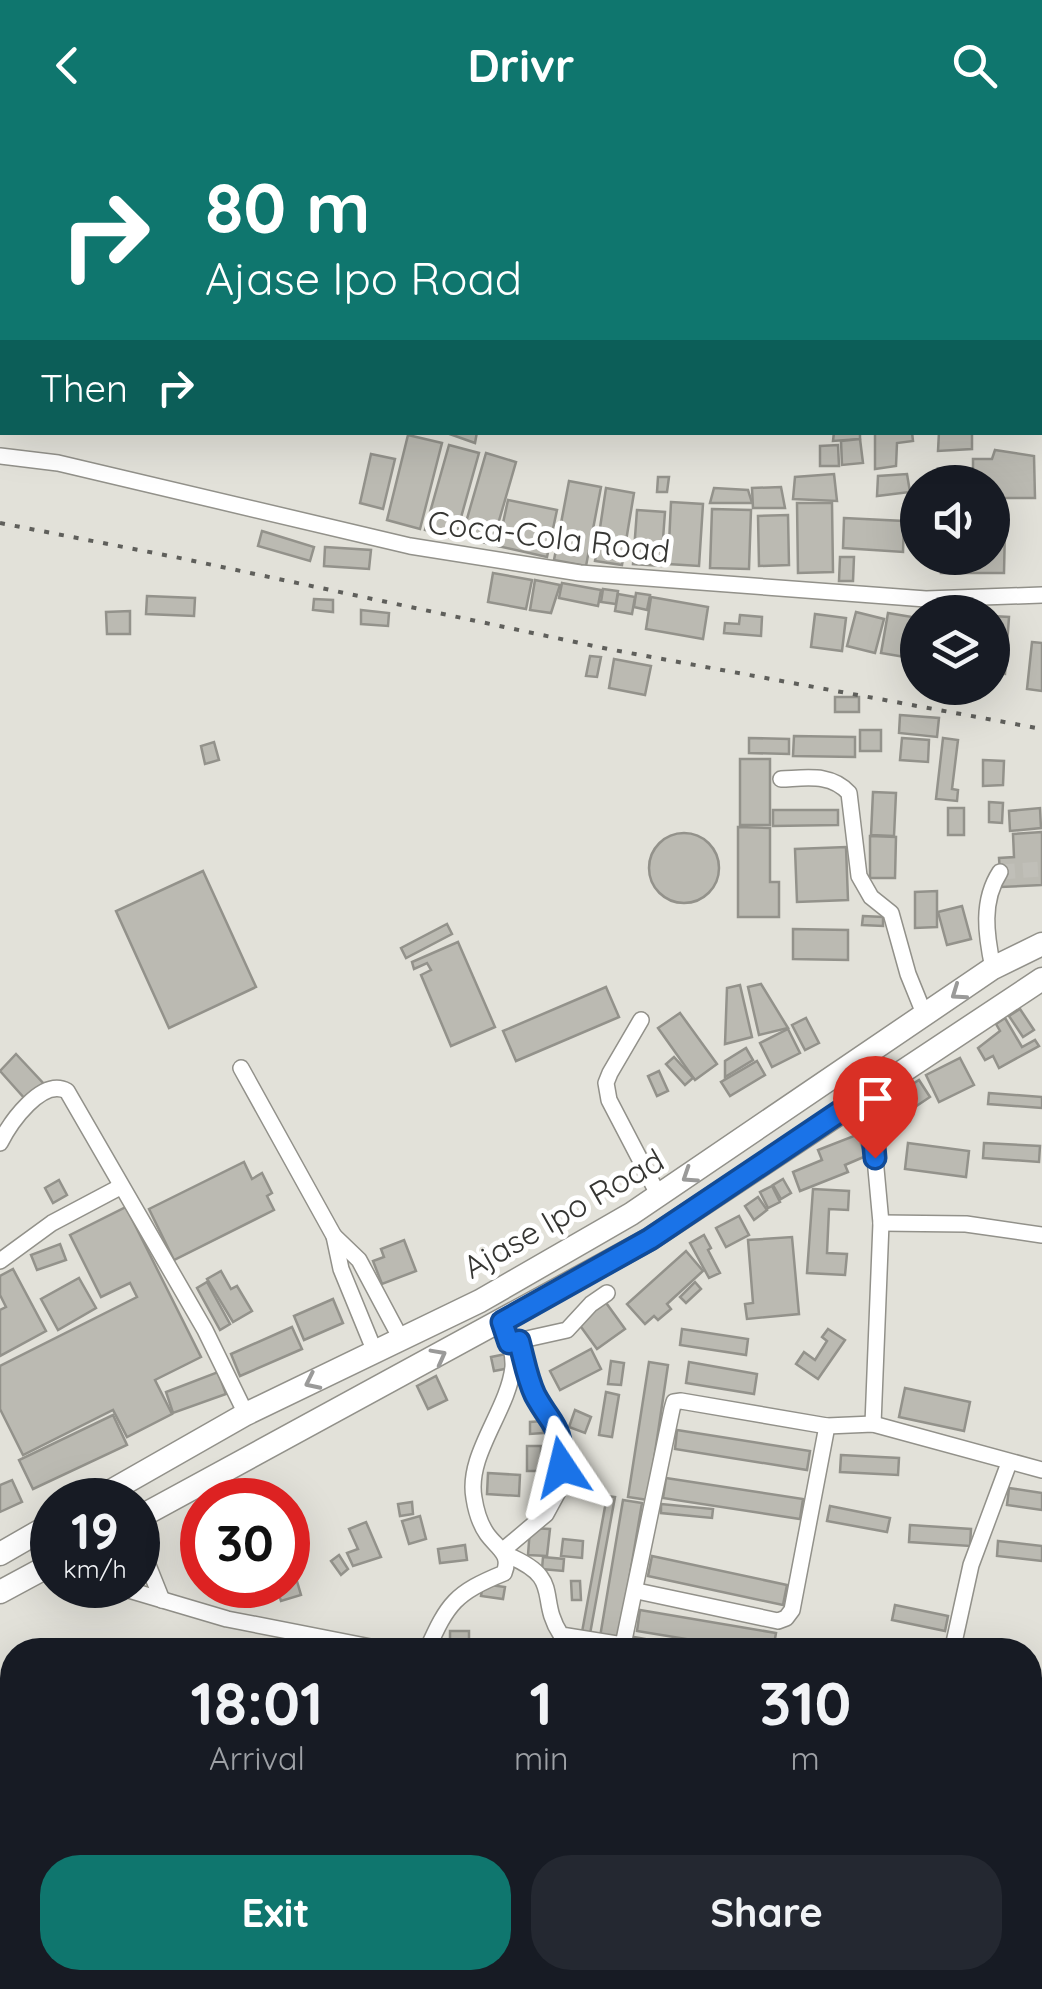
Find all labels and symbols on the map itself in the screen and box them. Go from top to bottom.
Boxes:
street label: Coca-Cola Road [426,501,672,571]
one-way arrow [950,981,969,999]
pin [833,1056,918,1159]
street label: Ajase Ipo Road [455,1139,671,1287]
one-way arrow [682,1164,700,1183]
one-way arrow [429,1349,447,1368]
one-way arrow [305,1370,323,1389]
position arrow [510,1415,614,1519]
speed limit sign: 30 [180,1478,310,1608]

